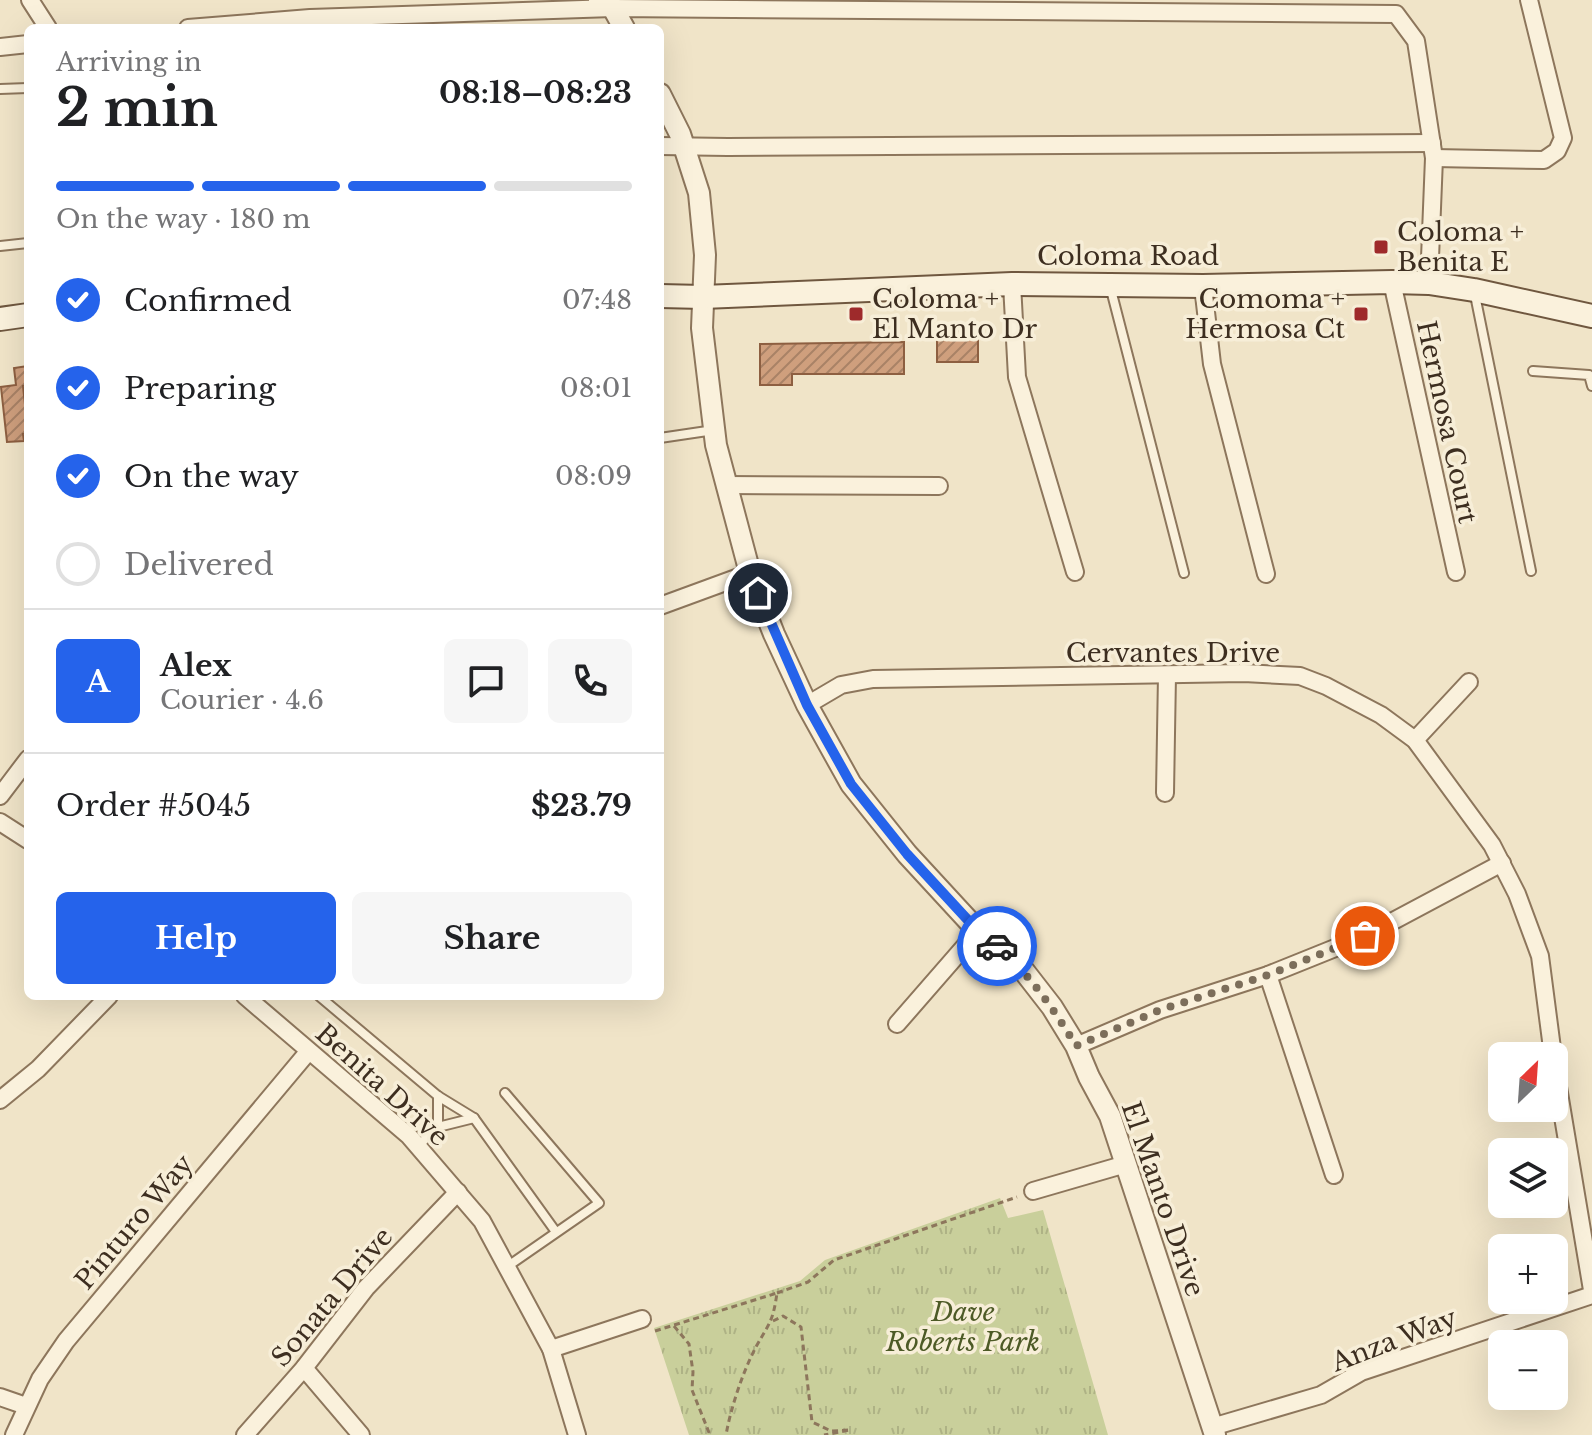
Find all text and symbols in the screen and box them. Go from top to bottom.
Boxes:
text: Arriving in [56,46,202,78]
text: 08:18–08:23 [439,74,632,111]
text: 2 min [56,76,218,140]
text: On the way · 180 m [56,203,311,235]
place label: Coloma + Benita E [1397,216,1524,278]
marker: Coloma + Benita E [1372,238,1390,256]
street label: Coloma Road [1037,240,1219,272]
icon: check [56,278,100,322]
text: Confirmed [124,282,292,319]
place label: Coloma + El Manto Dr [872,283,1038,345]
place label: Comoma + Hermosa Ct [1185,283,1345,345]
text: 07:48 [562,284,632,316]
marker: Coloma + El Manto Dr [847,305,865,323]
marker: Comoma + Hermosa Ct [1352,305,1370,323]
street label: Hermosa Court [1410,318,1484,526]
icon: check [56,366,100,410]
text: Preparing [124,370,276,407]
text: 08:01 [560,372,632,404]
icon: check [56,454,100,498]
text: On the way [124,458,299,495]
text: 08:09 [555,460,632,492]
text: Delivered [124,546,274,583]
pin [724,559,792,627]
icon: home [736,571,780,615]
street label: Cervantes Drive [1066,637,1280,669]
button: chat [444,639,528,723]
button: phone [548,639,632,723]
text: Alex [160,647,232,684]
text: A [86,663,110,700]
text: Courier · 4.6 [160,684,324,716]
text: Order #5045 [56,787,251,824]
text: $23.79 [531,787,632,824]
button: Help [56,892,336,984]
button: Share [352,892,632,984]
pin [1331,902,1399,970]
courier [957,906,1037,986]
icon: bag [1343,914,1387,958]
icon: car [975,924,1019,968]
street label: Benita Drive [309,1017,455,1153]
north arrow [1488,1042,1568,1122]
map controls [1488,1042,1568,1410]
street label: El Manto Drive [1115,1097,1211,1301]
button: layers [1488,1138,1568,1218]
street label: Pinturo Way [68,1148,200,1296]
street label: Sonata Drive [265,1221,399,1373]
button: + [1488,1234,1568,1314]
park label: Dave Roberts Park [885,1296,1040,1358]
street label: Anza Way [1326,1301,1462,1379]
button: − [1488,1330,1568,1410]

